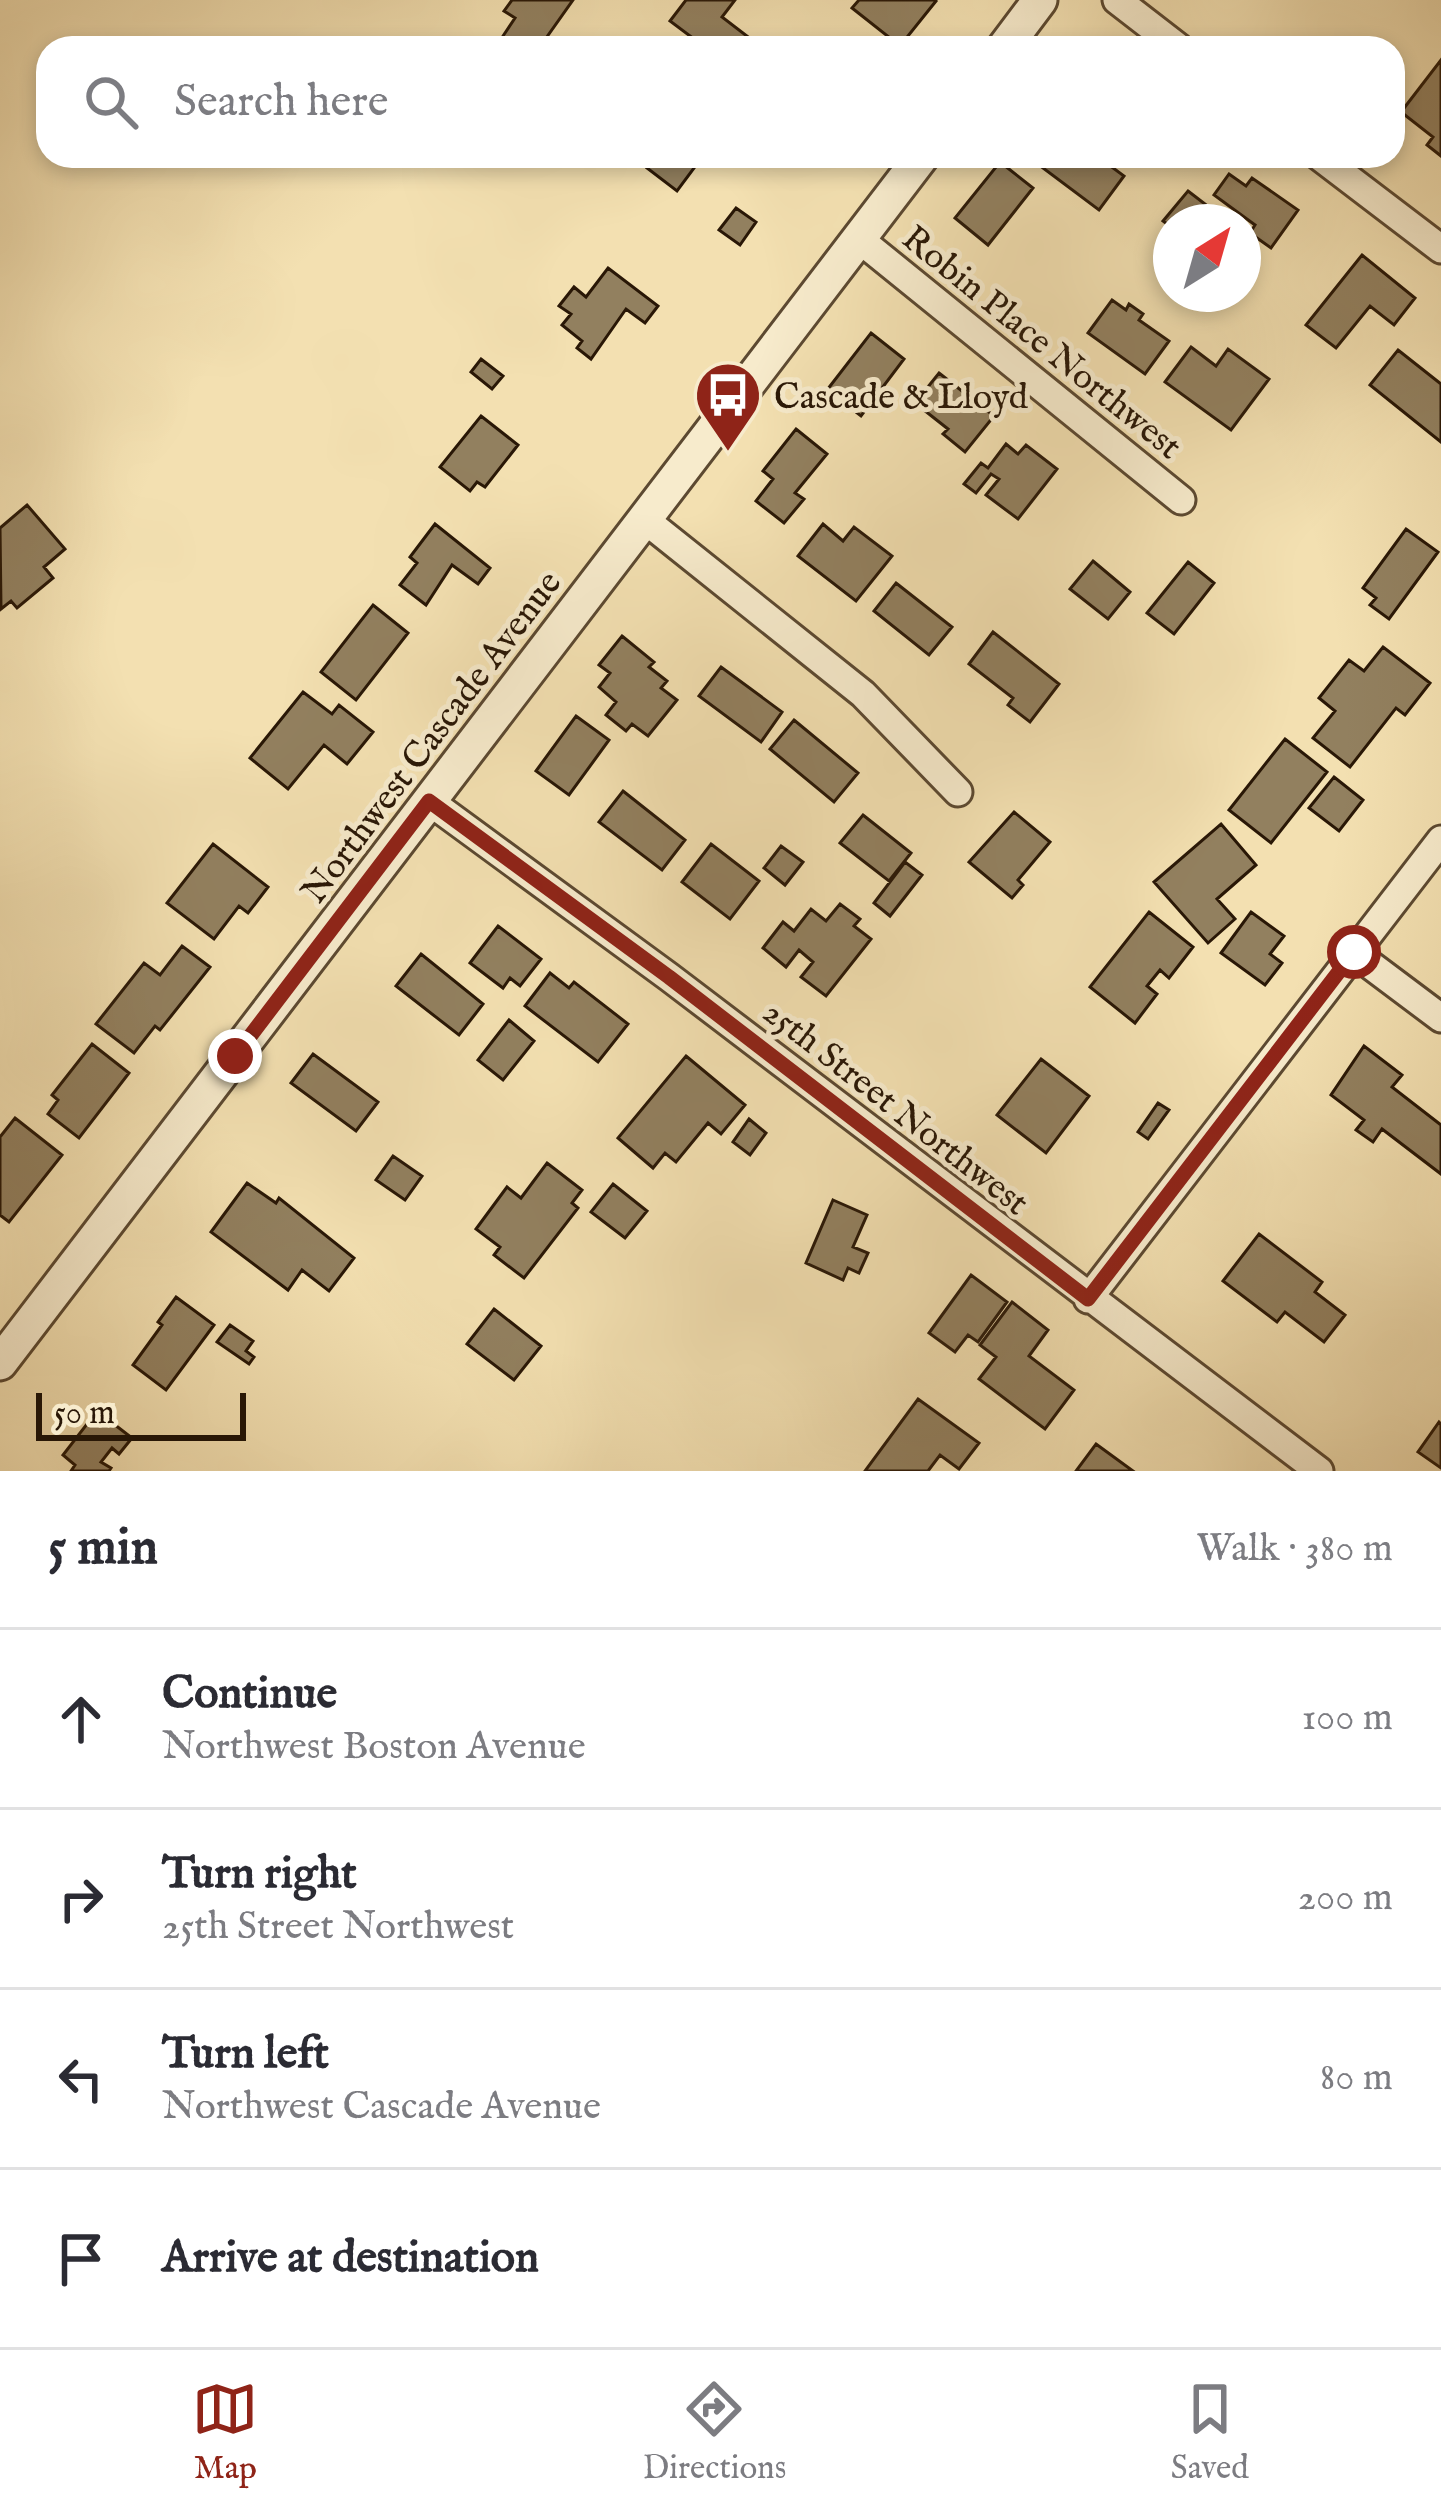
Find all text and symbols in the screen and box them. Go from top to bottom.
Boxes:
search box [36,36,1405,168]
icon: search [78,69,144,135]
text: Search here [174,74,388,131]
north arrow [1153,204,1261,312]
street label: Robin Place Northwest [892,216,1190,470]
bus stop icon: Cascade & Lloyd [693,360,763,454]
place label: Cascade & Lloyd [774,375,1029,421]
street label: Northwest Cascade Avenue [292,562,573,913]
route start [1327,925,1381,979]
street label: 25th Street Northwest [753,990,1037,1227]
route end [208,1029,262,1083]
scale bar [36,1387,246,1440]
text: 50 m [54,1393,115,1435]
text: 5 min [48,1517,158,1582]
text: Walk · 380 m [1197,1525,1393,1574]
text: Continue [162,1666,337,1723]
icon: ahead [48,1686,114,1752]
text: 100 m [1302,1694,1393,1743]
text: Northwest Boston Avenue [162,1723,586,1772]
text: Turn right [162,1846,357,1903]
icon: right [48,1866,114,1932]
text: 200 m [1298,1874,1393,1923]
text: 25th Street Northwest [162,1903,514,1952]
text: Turn left [162,2026,329,2083]
icon: left [48,2046,114,2112]
text: 80 m [1320,2054,1393,2103]
text: Northwest Cascade Avenue [162,2083,601,2132]
icon: arrive [48,2226,114,2292]
text: Arrive at destination [162,2230,539,2287]
tab: Map [192,2376,258,2490]
tab: Directions [643,2376,786,2490]
tab: Saved [1171,2376,1249,2490]

